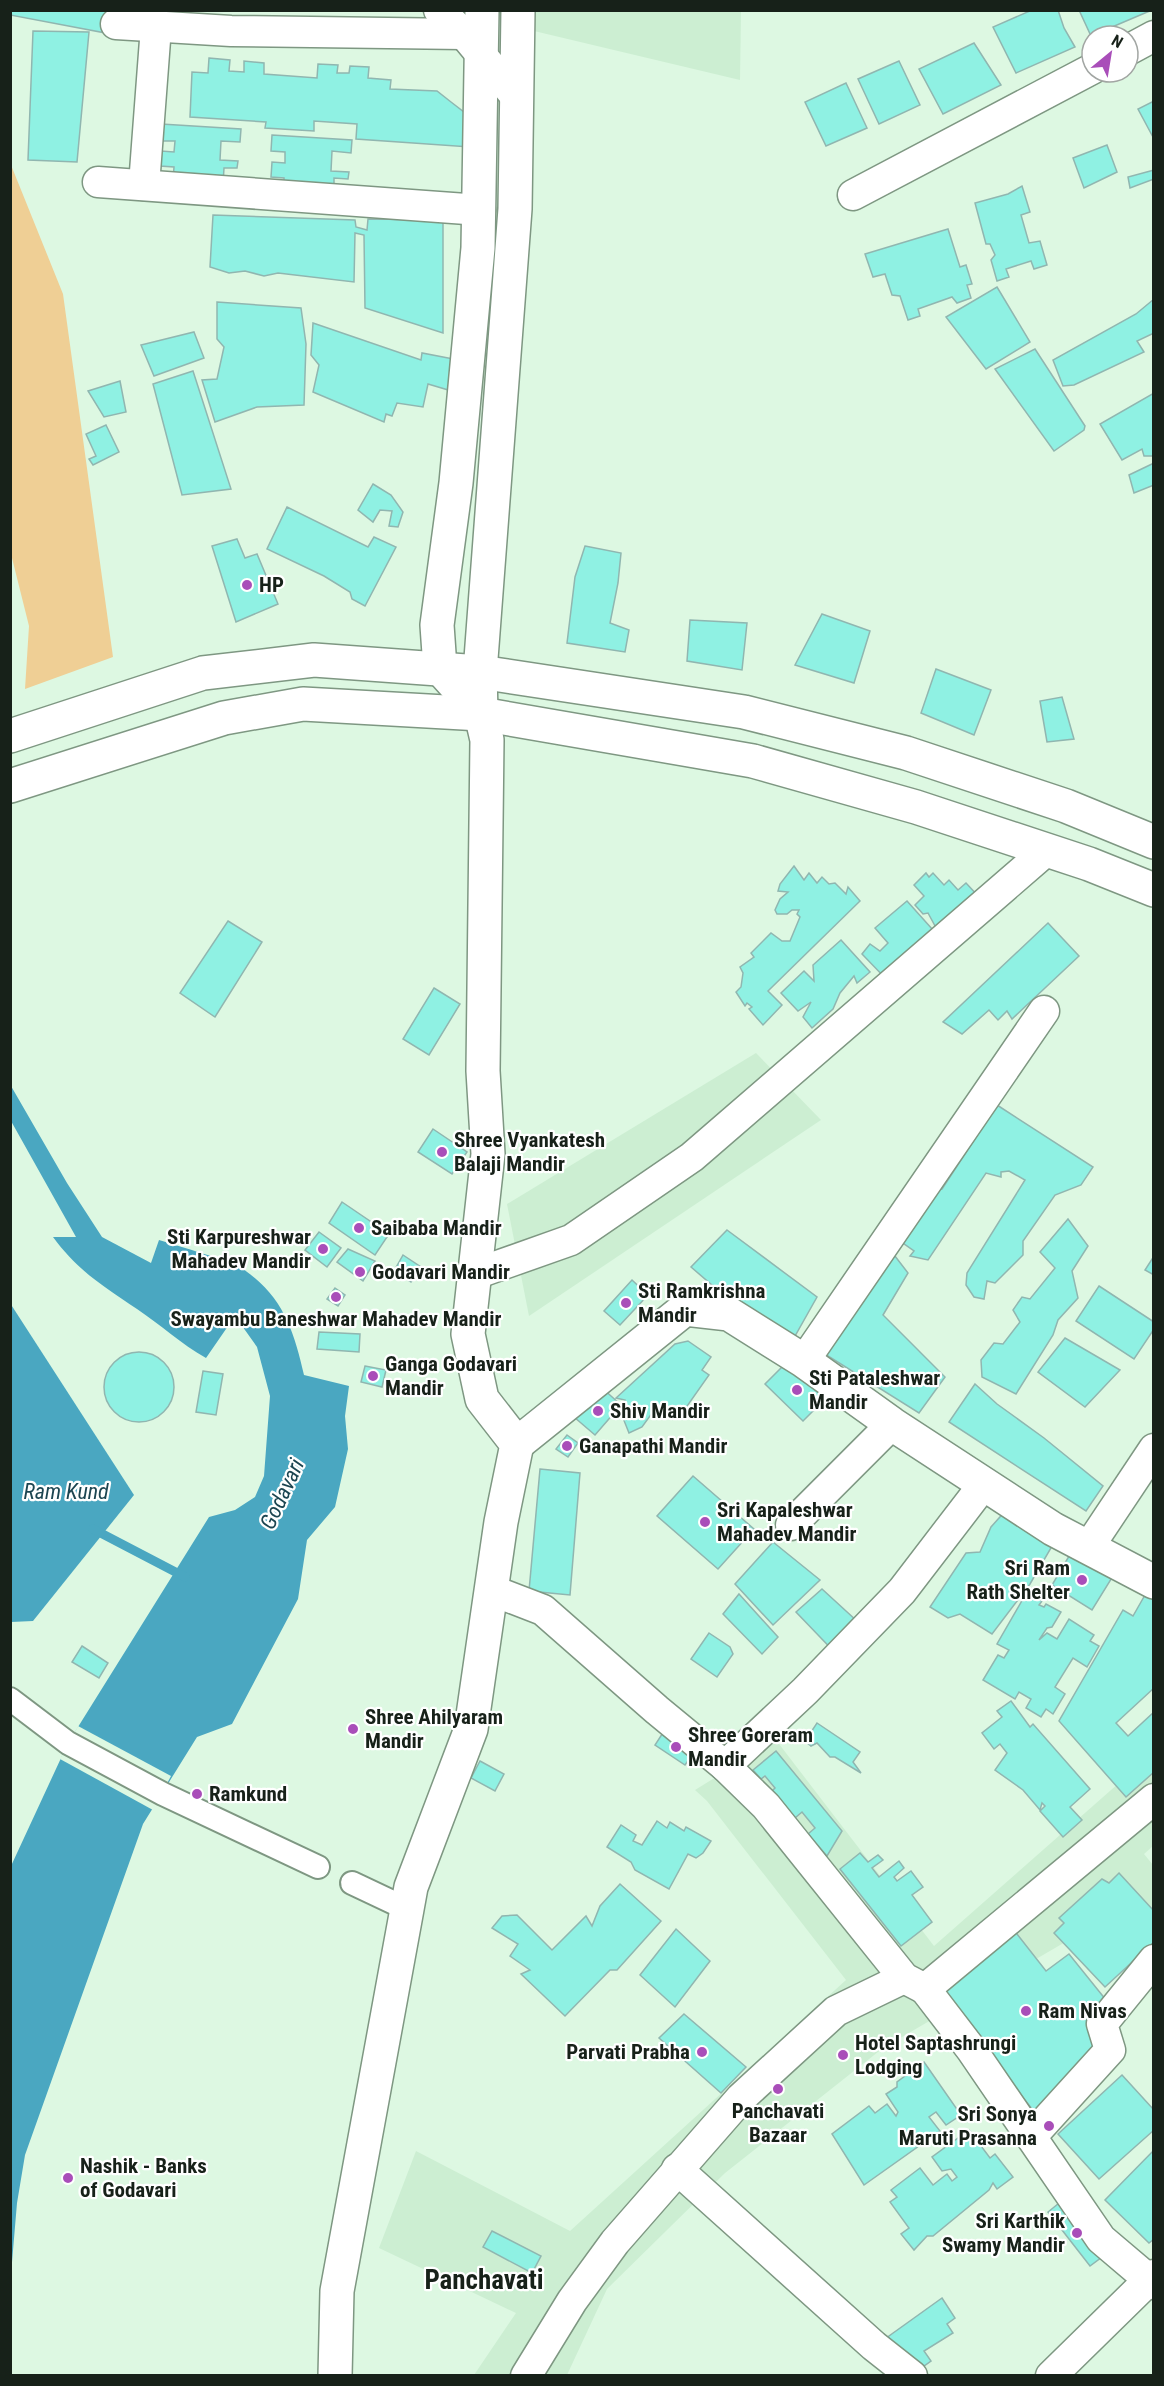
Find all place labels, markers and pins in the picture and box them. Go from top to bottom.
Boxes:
place label: HP [259,573,284,597]
marker: HP [240,578,254,592]
place label: Shree Vyankatesh Balaji Mandir [454,1128,605,1176]
marker: Shree Vyankatesh Balaji Mandir [435,1145,449,1159]
place label: Saibaba Mandir [371,1216,502,1240]
marker: Saibaba Mandir [352,1221,366,1235]
place label: Sti Karpureshwar Mahadev Mandir [167,1225,311,1273]
marker: Sti Karpureshwar Mahadev Mandir [316,1242,330,1256]
place label: Godavari Mandir [372,1260,510,1284]
marker: Godavari Mandir [353,1265,367,1279]
place label: Sti Ramkrishna Mandir [638,1279,765,1327]
marker: Swayambu Baneshwar Mahadev Mandir [329,1290,343,1304]
marker: Sti Ramkrishna Mandir [619,1296,633,1310]
place label: Swayambu Baneshwar Mahadev Mandir [171,1307,502,1331]
place label: Ganga Godavari Mandir [385,1352,517,1400]
place label: Sti Pataleshwar Mandir [809,1366,940,1414]
marker: Ganga Godavari Mandir [366,1369,380,1383]
marker: Sti Pataleshwar Mandir [790,1383,804,1397]
place label: Shiv Mandir [610,1399,710,1423]
marker: Shiv Mandir [591,1404,605,1418]
place label: Ganapathi Mandir [579,1434,727,1458]
marker: Ganapathi Mandir [560,1439,574,1453]
place label: Sri Kapaleshwar Mahadev Mandir [717,1498,856,1546]
marker: Sri Kapaleshwar Mahadev Mandir [698,1515,712,1529]
place label: Sri Ram Rath Shelter [966,1556,1070,1604]
marker: Sri Ram Rath Shelter [1075,1573,1089,1587]
place label: Shree Ahilyaram Mandir [365,1705,503,1753]
marker: Shree Ahilyaram Mandir [346,1722,360,1736]
place label: Shree Goreram Mandir [688,1723,813,1771]
marker: Shree Goreram Mandir [669,1740,683,1754]
place label: Ramkund [209,1782,287,1806]
marker: Ramkund [190,1787,204,1801]
place label: Ram Nivas [1038,1999,1127,2023]
marker: Ram Nivas [1019,2004,1033,2018]
place label: Hotel Saptashrungi Lodging [855,2031,1016,2079]
place label: Parvati Prabha [566,2040,690,2064]
marker: Parvati Prabha [695,2045,709,2059]
marker: Hotel Saptashrungi Lodging [836,2048,850,2062]
marker: Panchavati Bazaar [771,2082,785,2096]
place label: Panchavati Bazaar [732,2099,824,2147]
place label: Sri Sonya Maruti Prasanna [899,2102,1037,2150]
marker: Sri Sonya Maruti Prasanna [1042,2119,1056,2133]
place label: Nashik - Banks of Godavari [80,2154,207,2202]
marker: Nashik - Banks of Godavari [61,2171,75,2185]
place label: Sri Karthik Swamy Mandir [942,2209,1066,2257]
marker: Sri Karthik Swamy Mandir [1070,2226,1084,2240]

